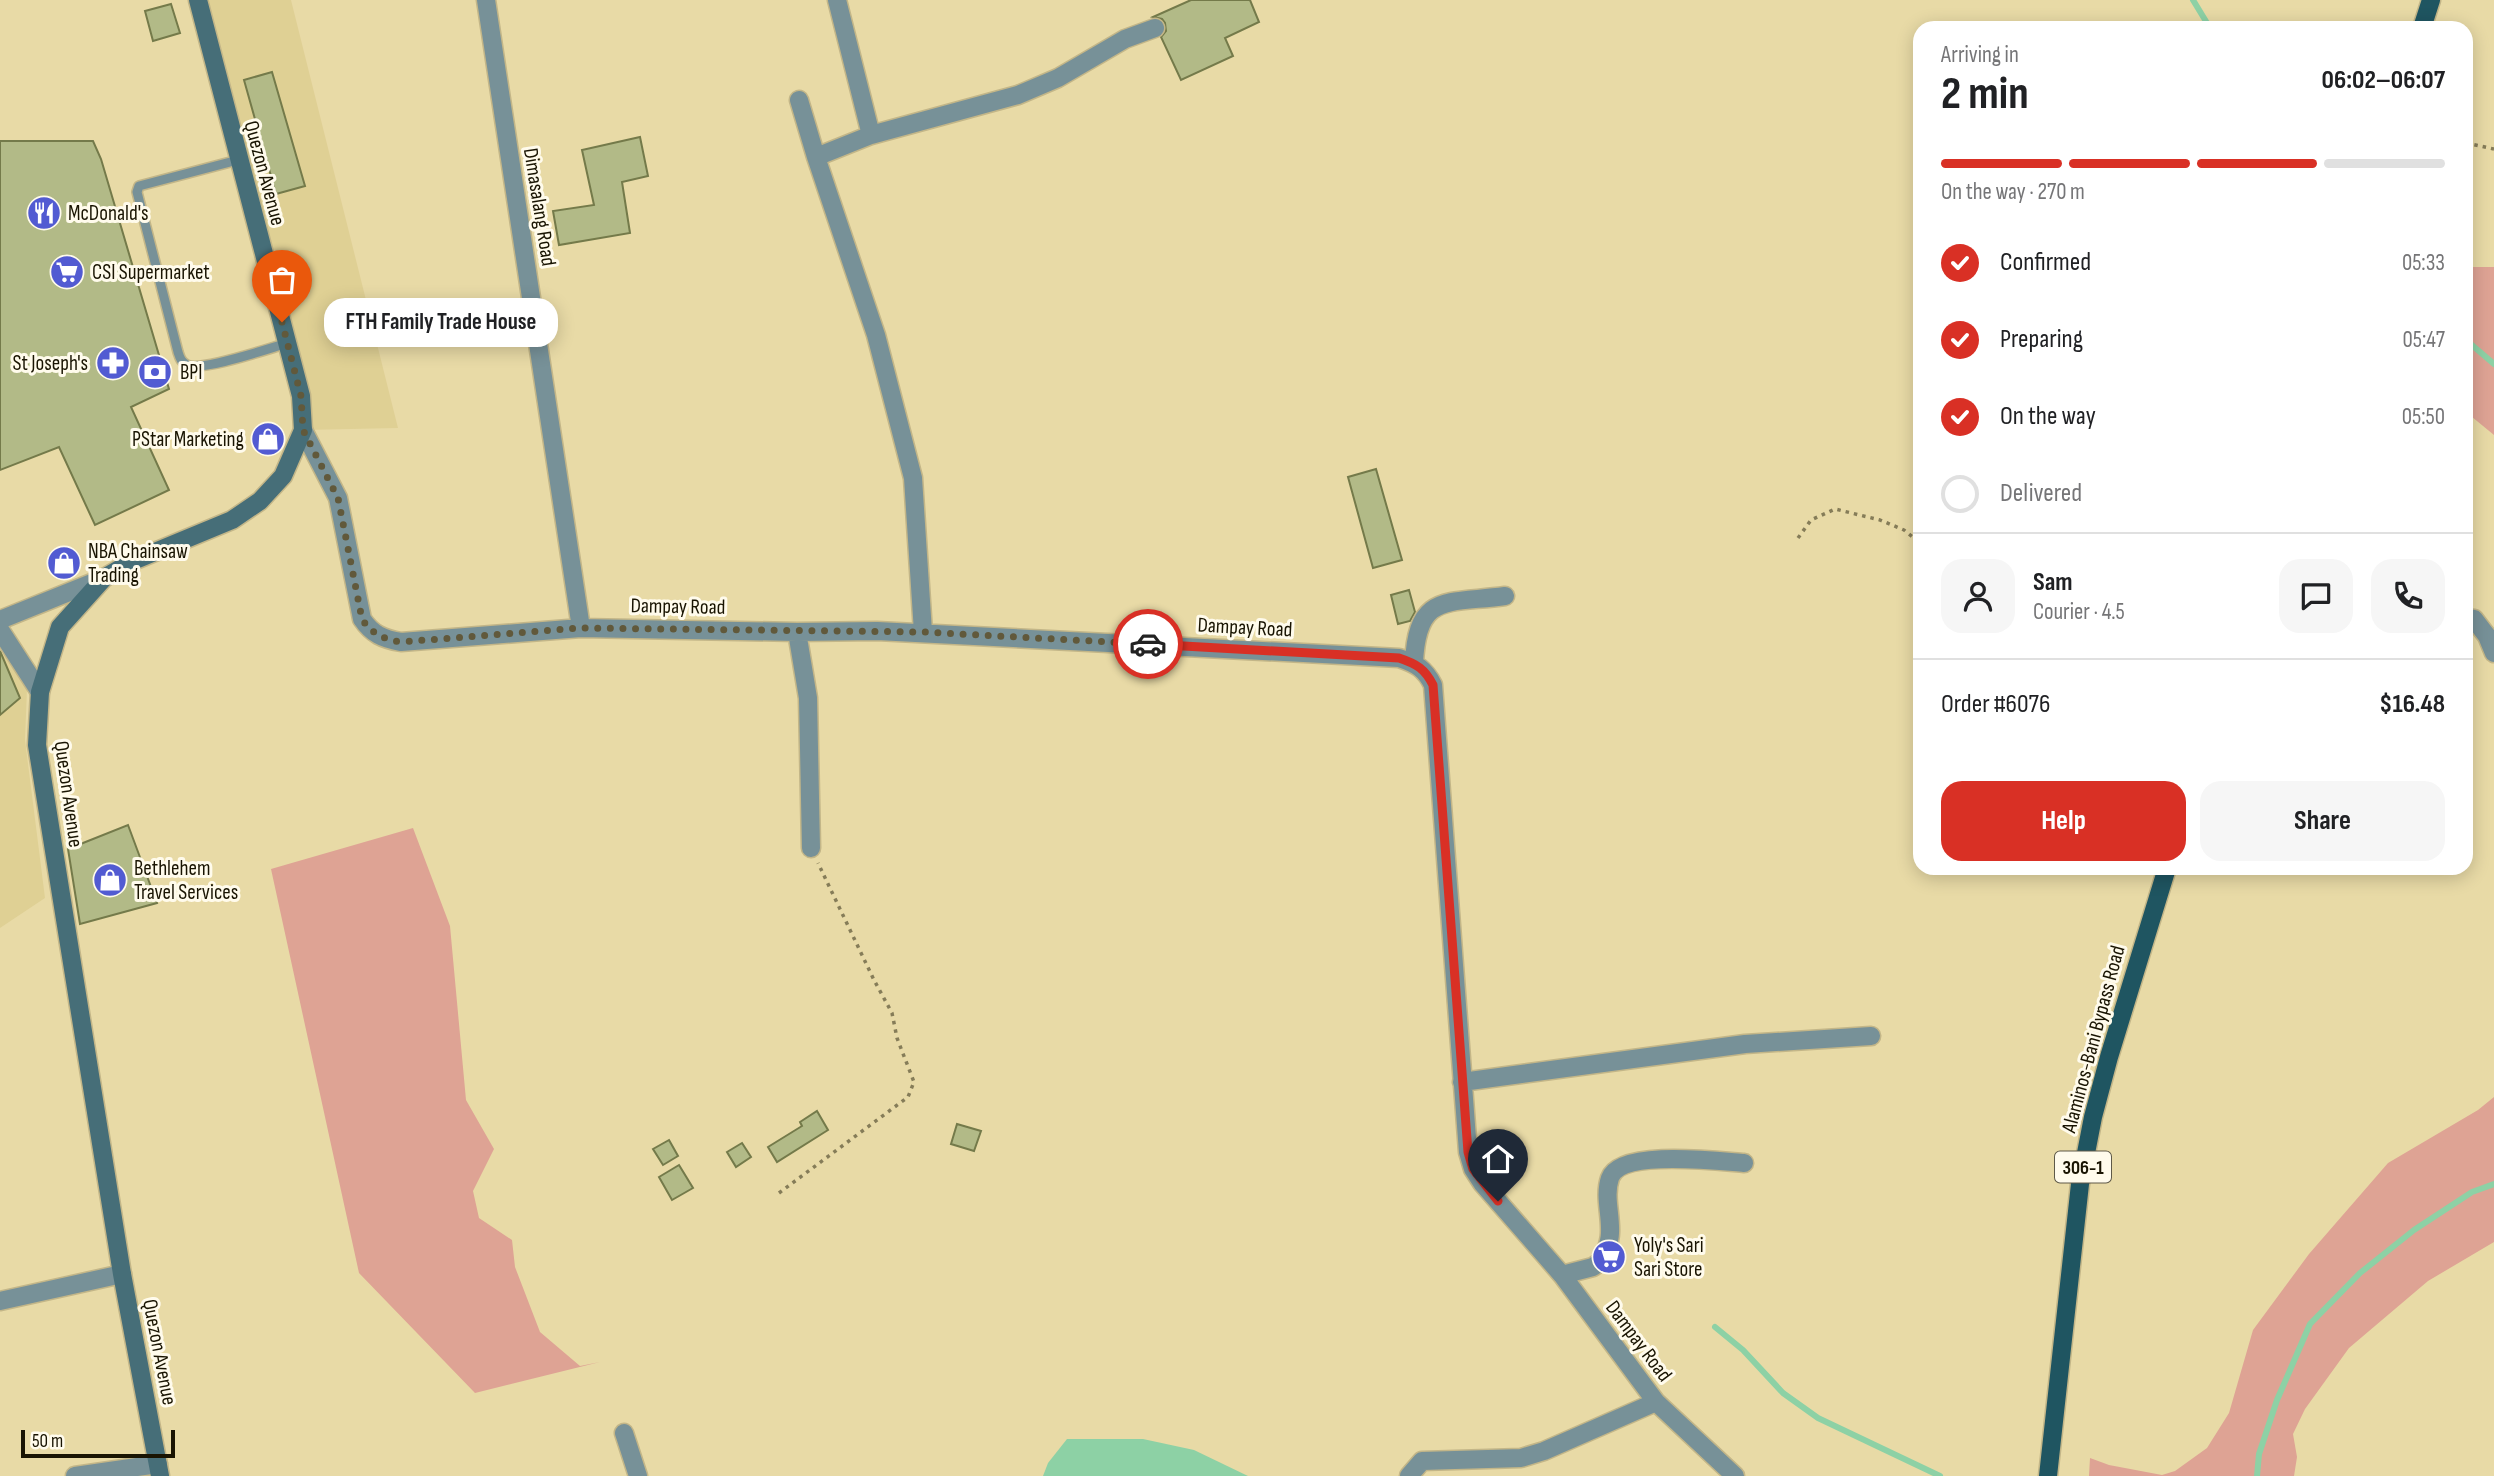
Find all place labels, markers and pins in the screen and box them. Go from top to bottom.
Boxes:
restaurant icon: McDonald's [25,194,63,232]
place label: McDonald's [68,201,149,226]
pin [252,250,312,322]
supermarket icon: CSI Supermarket [48,253,86,291]
place label: CSI Supermarket [92,260,210,285]
callout: FTH Family Trade House [324,298,558,346]
pharmacy icon: St Joseph's [94,344,132,382]
place label: St Joseph's [13,351,88,376]
bank icon: BPI [136,353,174,391]
place label: BPI [180,360,202,385]
shop icon: PStar Marketing [249,420,287,458]
place label: PStar Marketing [132,427,244,452]
place label: NBA Chainsaw Trading [88,539,188,588]
shop icon: NBA Chainsaw Trading [45,544,83,582]
place label: Bethlehem Travel Services [134,856,238,905]
shop icon: Bethlehem Travel Services [91,861,129,899]
pin [1468,1129,1528,1201]
place label: Yoly's Sari Sari Store [1634,1233,1704,1282]
supermarket icon: Yoly's Sari Sari Store [1590,1238,1628,1276]

